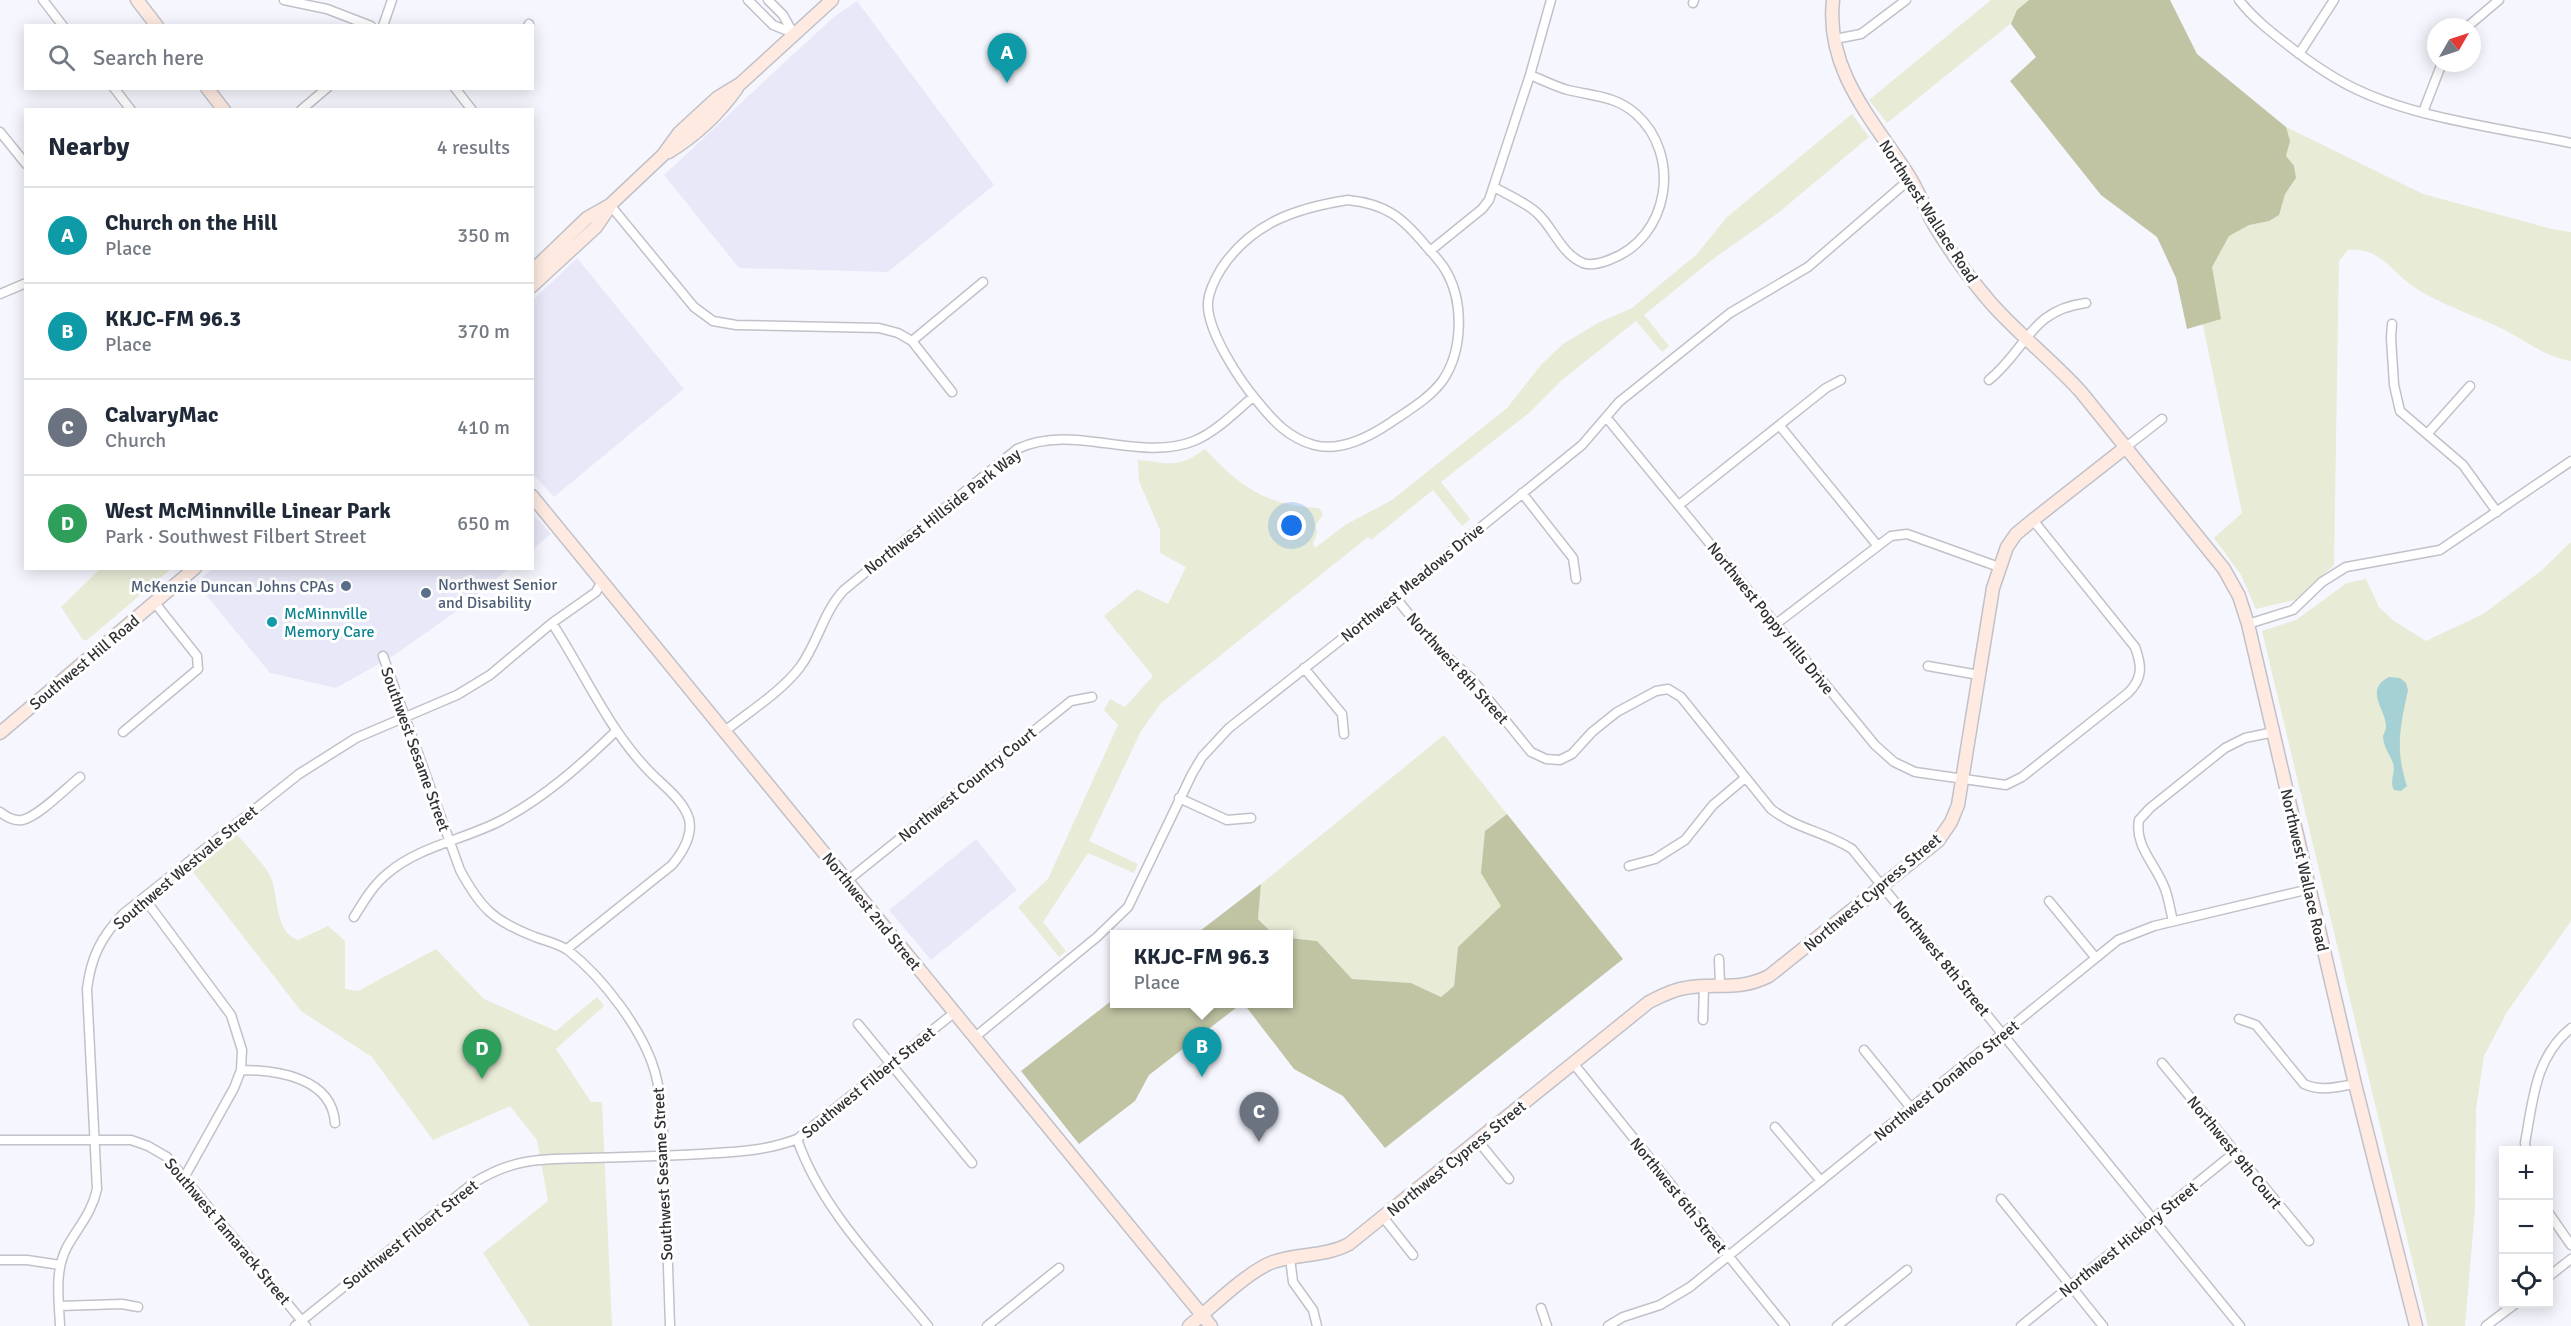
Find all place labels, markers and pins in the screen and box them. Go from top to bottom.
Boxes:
pin: A [988,34,1026,83]
place label: Northwest Senior and Disability [438,575,557,613]
place label: McKenzie Duncan Johns CPAs [131,577,334,597]
marker: McKenzie Duncan Johns CPAs [339,579,353,593]
marker: Northwest Senior and Disability [419,586,433,600]
place label: McMinnville Memory Care [284,604,375,642]
marker: McMinnville Memory Care [265,615,279,629]
pin: B [1182,1028,1222,1077]
pin: D [462,1030,502,1079]
pin: C [1240,1092,1278,1142]

